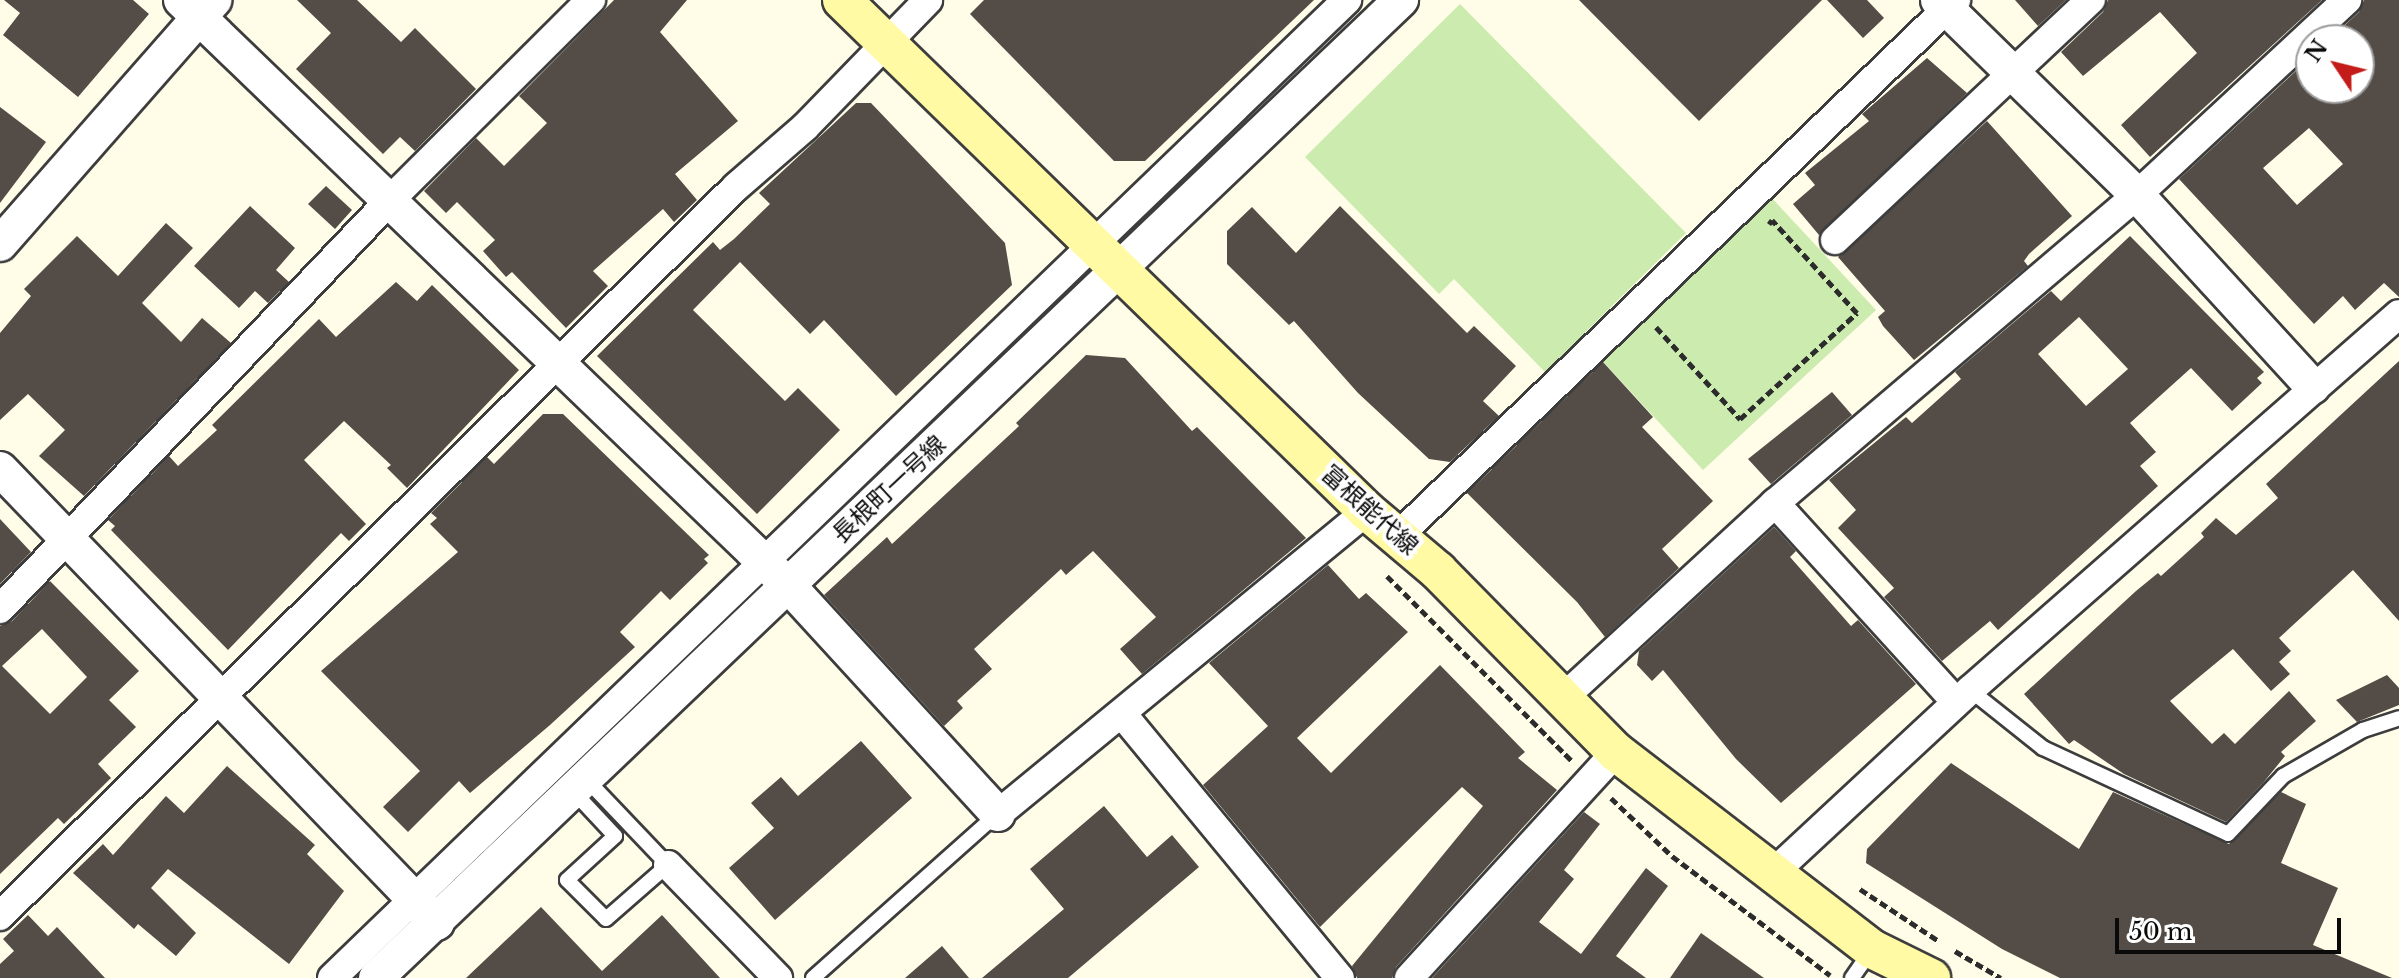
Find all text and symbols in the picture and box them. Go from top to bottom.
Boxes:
north arrow [2295,24,2375,104]
text: N [2300,35,2334,67]
street label: 長根町一号線 [827,429,951,549]
street label: 富根能代線 [1316,459,1424,561]
scale bar [2119,902,2345,952]
text: 50 m [2129,917,2192,946]

